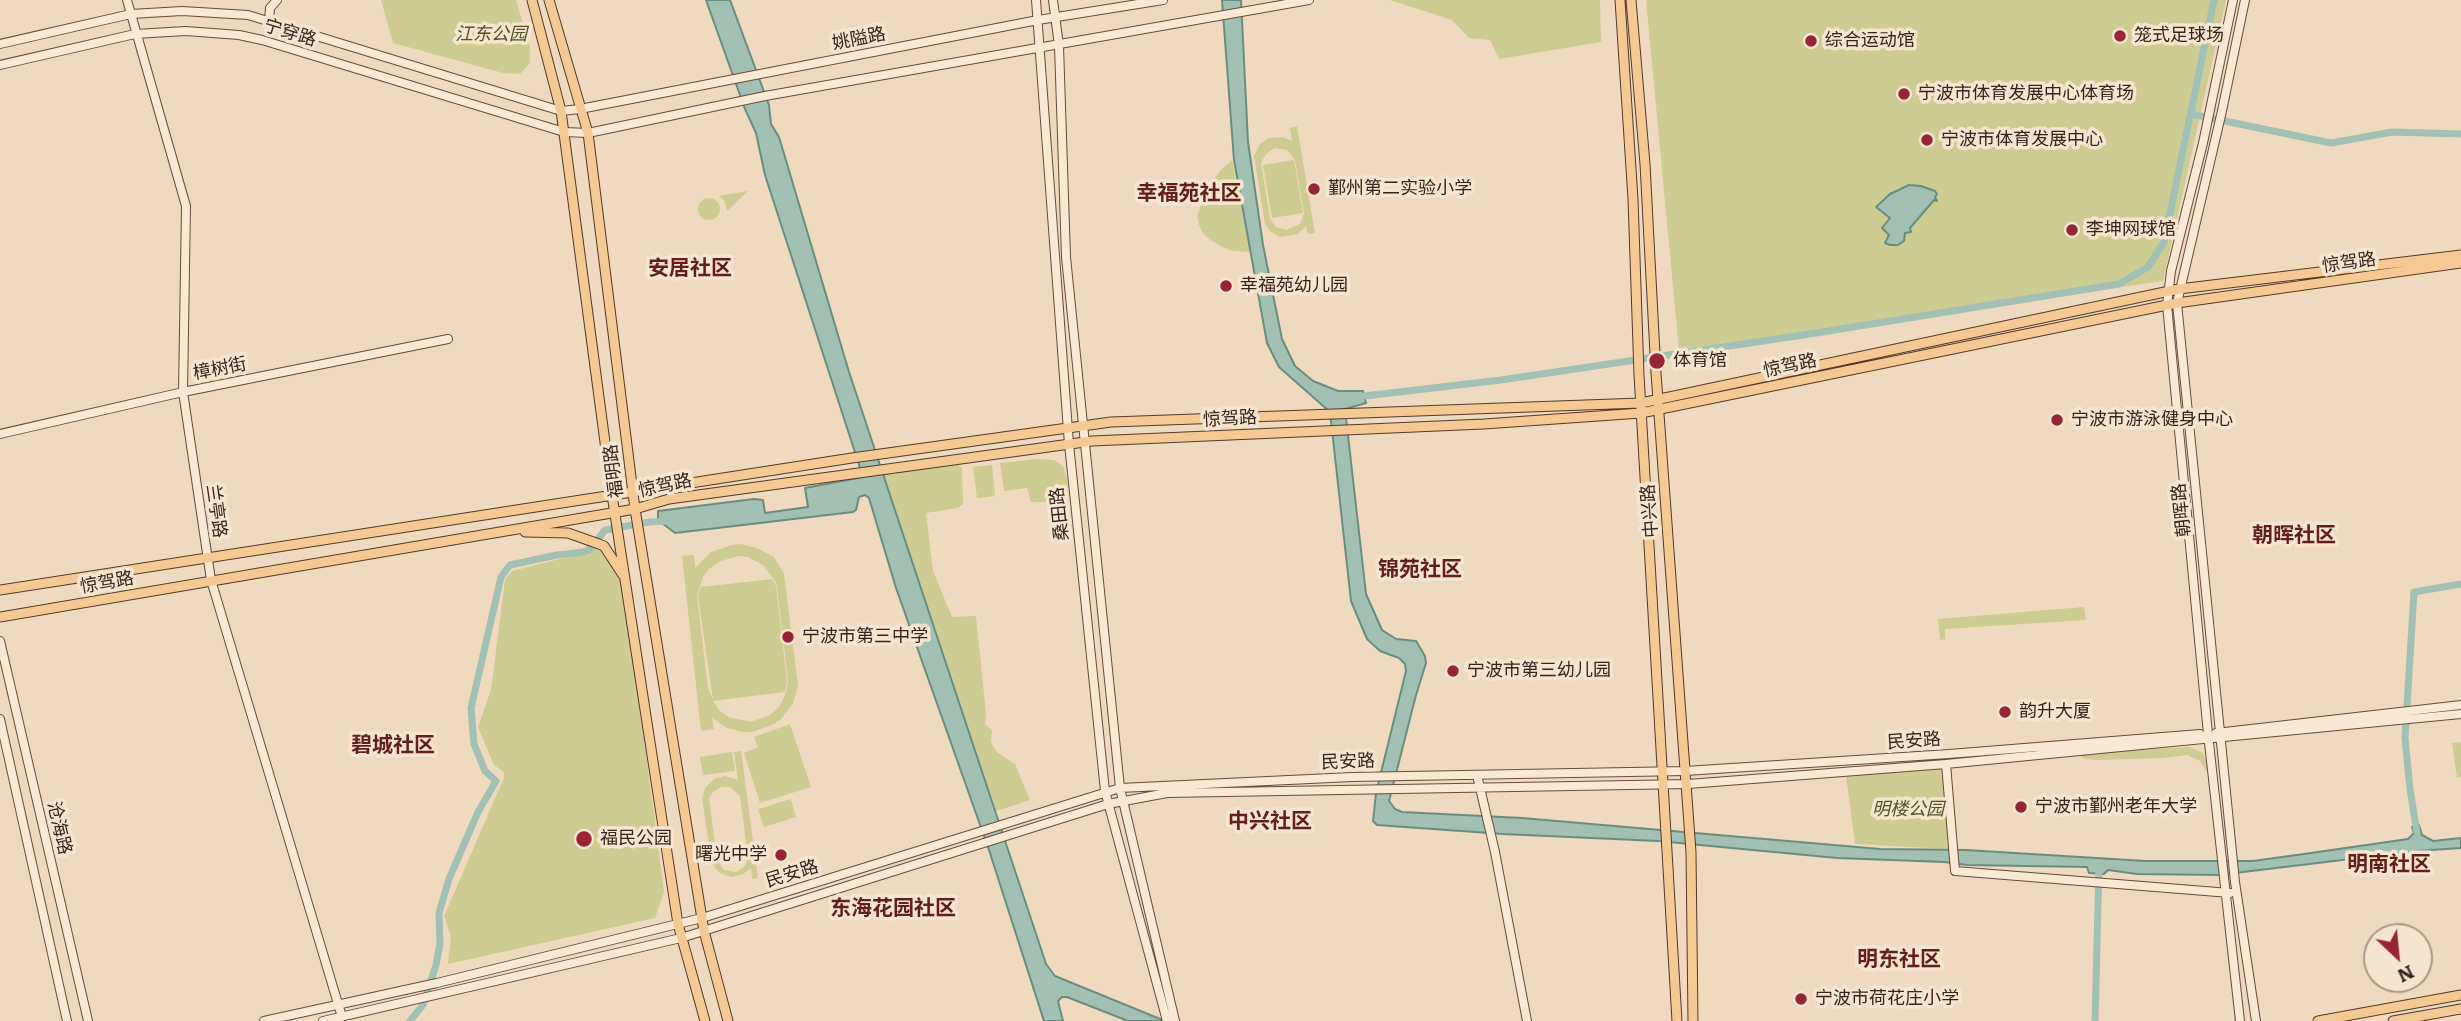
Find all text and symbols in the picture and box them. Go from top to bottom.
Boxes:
street label: 宁穿路 [261,15,319,51]
street label: 姚隘路 [830,23,888,55]
park label: 江东公园 [455,24,527,46]
place label: 笼式足球场 [2134,25,2224,47]
marker: 笼式足球场 [2112,28,2128,44]
place label: 综合运动馆 [1825,30,1915,52]
marker: 综合运动馆 [1803,33,1819,49]
place label: 宁波市体育发展中心体育场 [1918,83,2134,105]
marker: 宁波市体育发展中心体育场 [1896,86,1912,102]
place label: 宁波市体育发展中心 [1941,129,2103,151]
marker: 宁波市体育发展中心 [1919,132,1935,148]
place label: 鄞州第二实验小学 [1328,178,1472,200]
district label: 幸福苑社区 [1137,181,1241,207]
marker: 鄞州第二实验小学 [1306,181,1322,197]
place label: 李坤网球馆 [2086,219,2176,241]
marker: 李坤网球馆 [2064,222,2080,238]
street label: 惊驾路 [2321,249,2377,277]
district label: 安居社区 [648,256,732,282]
place label: 幸福苑幼儿园 [1240,275,1348,297]
marker: 幸福苑幼儿园 [1218,278,1234,294]
place label: 体育馆 [1673,350,1727,372]
street label: 惊驾路 [1761,350,1819,382]
marker: 体育馆 [1647,351,1667,371]
street label: 樟树街 [191,353,249,385]
street label: 惊驾路 [1202,407,1258,431]
place label: 宁波市游泳健身中心 [2071,409,2233,431]
marker: 宁波市游泳健身中心 [2049,412,2065,428]
street label: 福明路 [600,443,628,499]
street label: 惊驾路 [636,470,694,502]
street label: 朝晖路 [2168,482,2196,538]
street label: 兰亭路 [202,483,230,539]
street label: 中兴路 [1637,483,1663,539]
street label: 桑田路 [1046,486,1074,542]
district label: 朝晖社区 [2252,523,2336,549]
district label: 锦苑社区 [1378,557,1462,583]
street label: 惊驾路 [79,568,135,598]
place label: 宁波市第三中学 [802,626,928,648]
marker: 宁波市第三中学 [780,629,796,645]
place label: 宁波市第三幼儿园 [1467,660,1611,682]
marker: 宁波市第三幼儿园 [1445,663,1461,679]
place label: 韵升大厦 [2019,701,2091,723]
marker: 韵升大厦 [1997,704,2013,720]
street label: 民安路 [1886,728,1942,754]
district label: 碧城社区 [351,733,435,759]
street label: 民安路 [1321,750,1375,774]
place label: 宁波市鄞州老年大学 [2035,796,2197,818]
street label: 沧海路 [42,799,76,857]
park label: 明楼公园 [1872,799,1944,821]
marker: 宁波市鄞州老年大学 [2013,799,2029,815]
district label: 中兴社区 [1228,809,1312,835]
place label: 福民公园 [600,828,672,850]
marker: 福民公园 [574,829,594,849]
place label: 曙光中学 [695,844,767,866]
marker: 曙光中学 [773,847,789,863]
district label: 明南社区 [2347,852,2431,878]
street label: 民安路 [763,856,821,892]
district label: 东海花园社区 [830,896,956,922]
north arrow [2363,923,2433,993]
district label: 明东社区 [1857,947,1941,973]
text: N [2393,959,2420,991]
place label: 宁波市荷花庄小学 [1815,988,1959,1010]
marker: 宁波市荷花庄小学 [1793,991,1809,1007]

